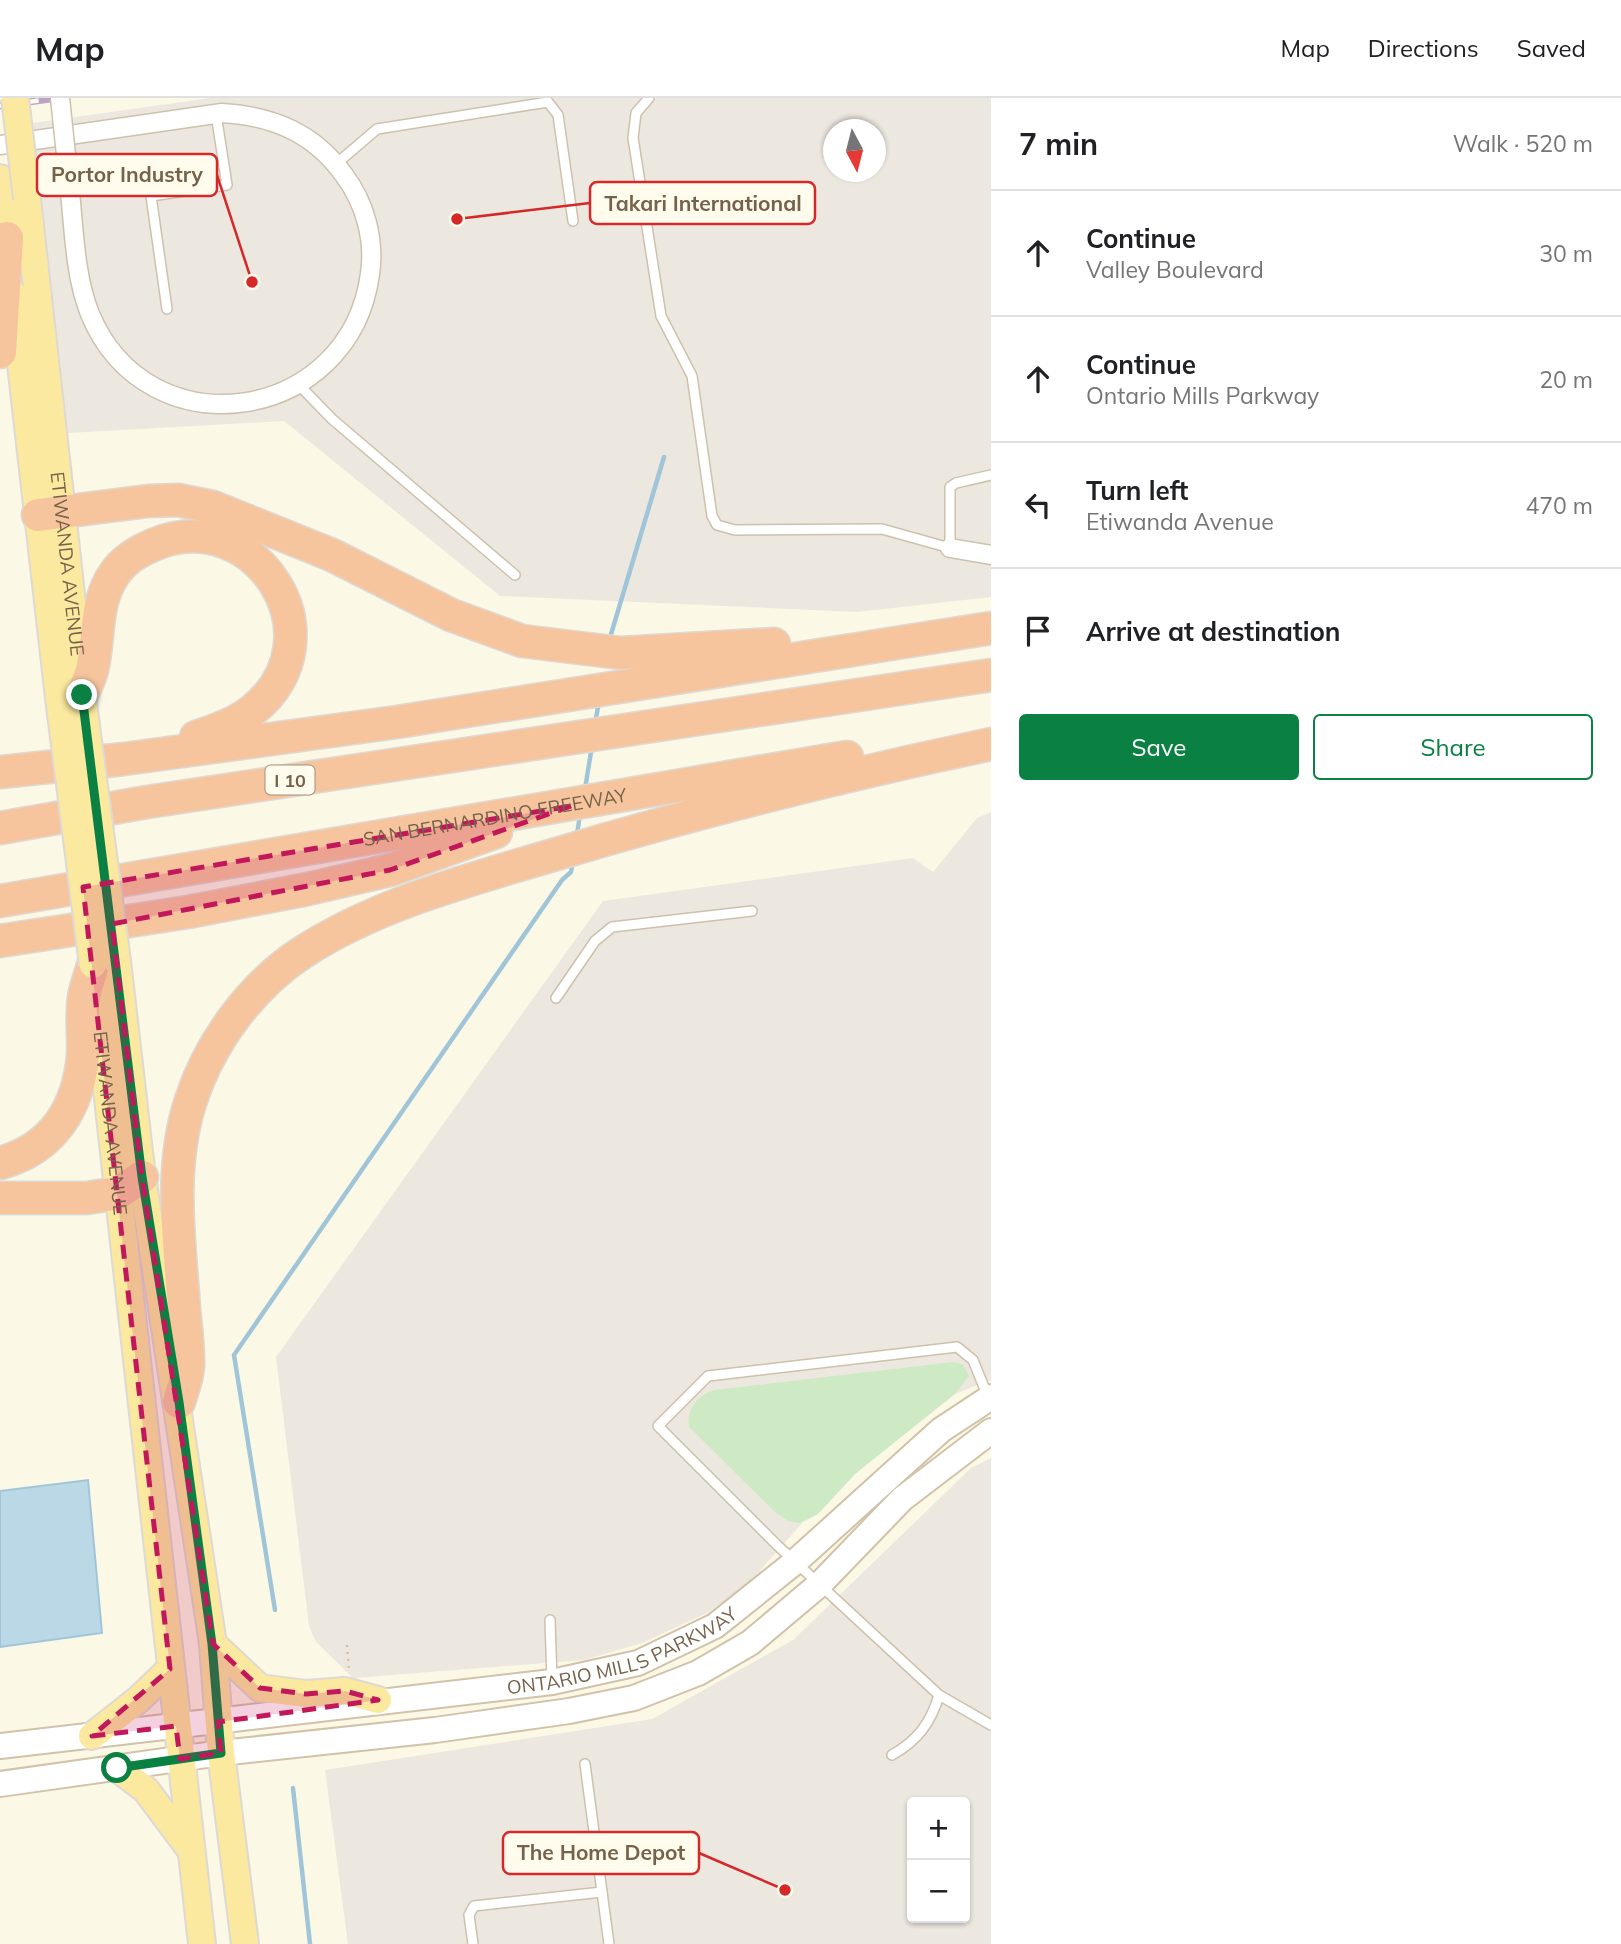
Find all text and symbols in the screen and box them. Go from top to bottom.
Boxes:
text: Map [35,28,105,69]
text: Map [1280,33,1330,63]
text: Directions [1368,33,1479,63]
text: Saved [1517,33,1586,63]
north arrow [823,119,886,182]
text: 7 min [1019,125,1098,163]
text: Walk · 520 m [1453,129,1593,158]
callout: Portor Industry [37,154,217,196]
text: Portor Industry [51,161,204,187]
callout: Takari International [590,182,815,224]
text: Takari International [604,190,802,216]
text: Continue [1086,222,1196,255]
icon: ahead [1019,234,1057,272]
text: 30 m [1539,239,1593,268]
text: Valley Boulevard [1086,255,1264,284]
text: Continue [1086,348,1196,381]
icon: ahead [1019,360,1057,398]
text: 20 m [1539,365,1593,394]
text: Ontario Mills Parkway [1086,381,1319,410]
street label: ETIWANDA AVENUE [45,470,90,657]
text: Turn left [1086,474,1188,507]
icon: left [1019,486,1057,524]
text: 470 m [1525,491,1593,520]
text: Etiwanda Avenue [1086,507,1274,536]
icon: arrive [1019,612,1057,650]
text: Arrive at destination [1086,615,1341,648]
route end [66,679,97,710]
button: Save [1019,714,1299,780]
button: Share [1313,714,1593,780]
road number: I 10 [266,766,314,794]
street label: SAN BERNARDINO FREEWAY [361,783,629,851]
street label: ETIWANDA AVENUE [89,1030,133,1216]
street label: ONTARIO MILLS PARKWAY [506,1601,742,1699]
route start [101,1752,132,1783]
map controls [907,1797,970,1923]
button: + [907,1797,970,1860]
callout: The Home Depot [503,1832,699,1874]
text: The Home Depot [517,1839,685,1865]
button: − [907,1860,970,1923]

